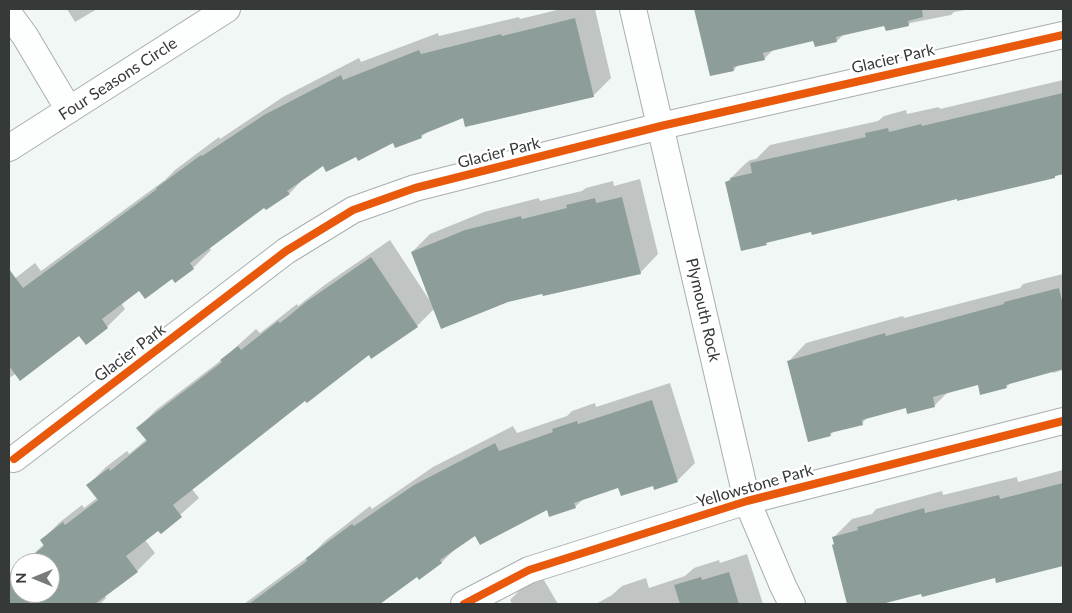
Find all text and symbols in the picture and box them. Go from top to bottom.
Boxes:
street label: Four Seasons Circle [55,34,181,124]
street label: Glacier Park [850,40,936,78]
street label: Glacier Park [456,133,542,173]
street label: Plymouth Rock [682,256,724,364]
street label: Glacier Park [91,320,169,386]
street label: Yellowstone Park [695,460,815,512]
north arrow [10,553,60,603]
text: N [12,573,29,583]

